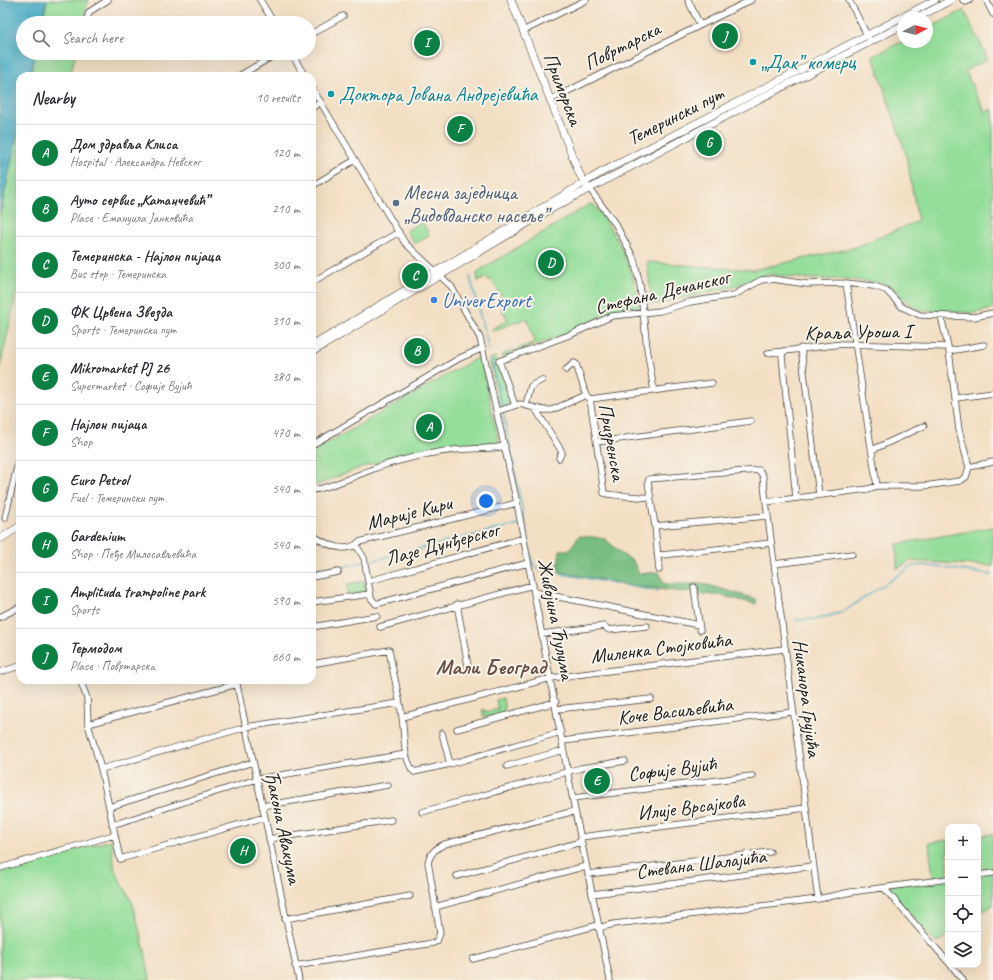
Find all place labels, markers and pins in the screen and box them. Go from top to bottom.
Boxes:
pin: J [712,21,738,51]
pin: I [414,28,440,58]
place label: „Дак” комерц [761,50,857,75]
marker: „Дак” комерц [748,57,758,67]
place label: Доктора Јована Андрејевића [339,82,539,107]
marker: Доктора Јована Андрејевића [326,89,336,99]
pin: F [447,114,473,144]
pin: G [696,128,722,158]
place label: Месна заједница „Видовданско насеље” [404,180,552,228]
marker: Месна заједница „Видовданско насеље” [391,198,401,208]
pin: D [538,248,564,278]
pin: C [402,261,428,291]
place label: UniverExport [442,288,533,313]
marker: UniverExport [429,295,439,305]
pin: B [404,336,430,366]
pin: A [416,412,442,442]
pin: E [584,766,610,796]
pin: H [230,836,256,866]

